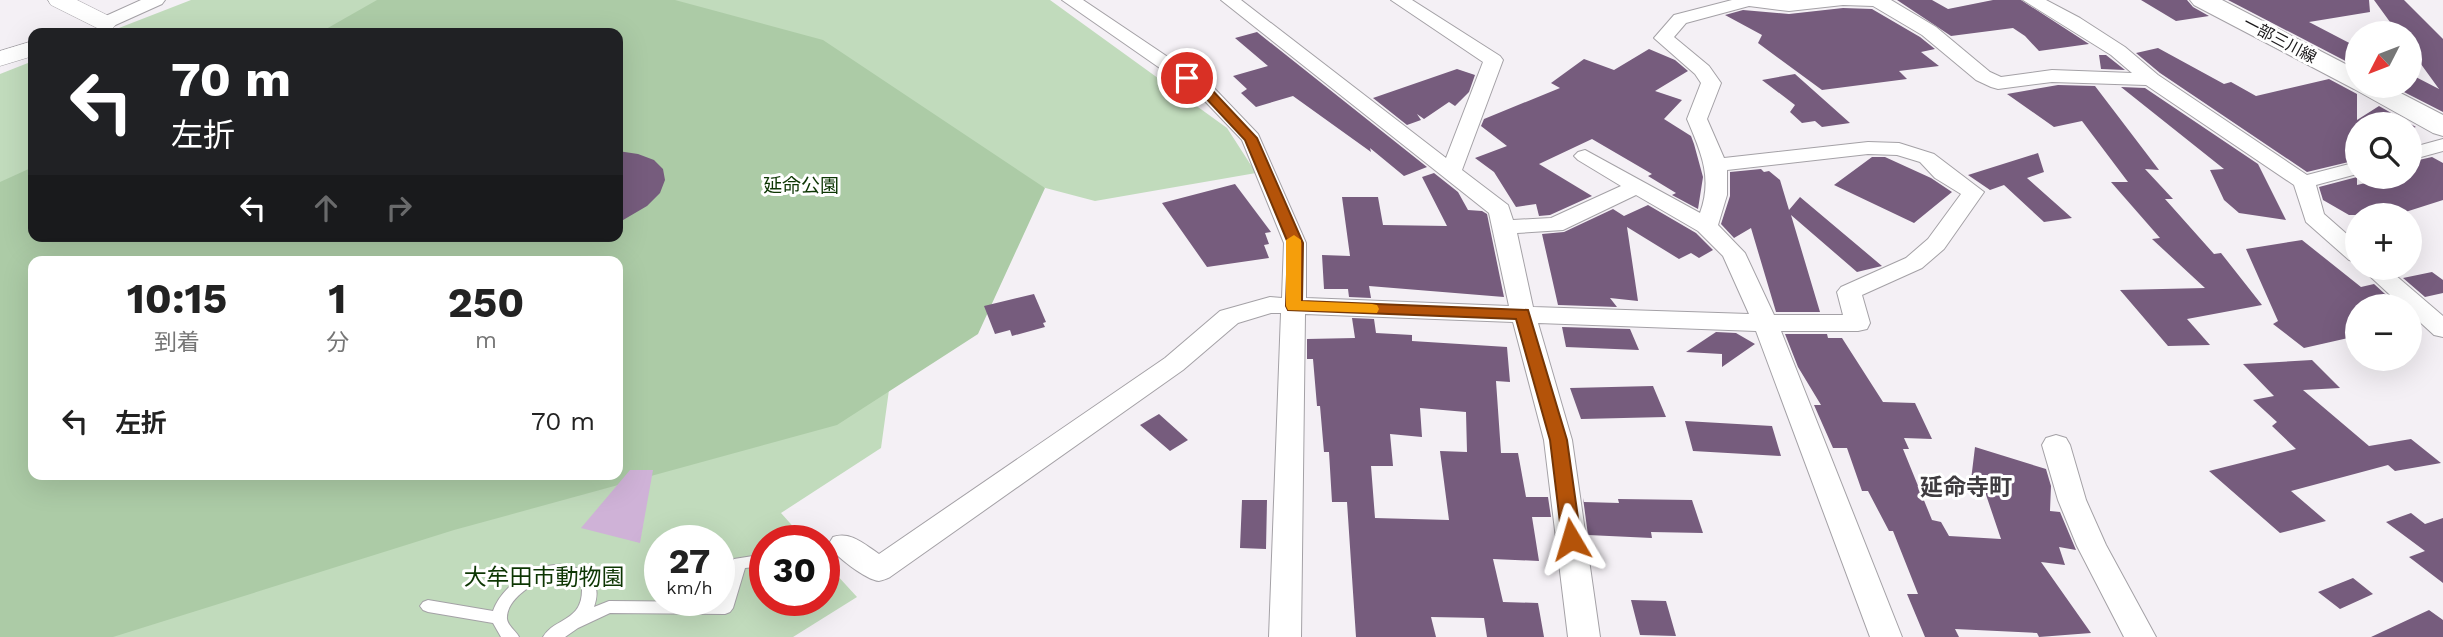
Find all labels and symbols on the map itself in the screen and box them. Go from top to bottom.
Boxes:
street label: 一部三川線 [2240,13,2320,67]
north arrow [2345,21,2422,98]
pin [1157,48,1217,108]
park label: 延命公園 [763,174,839,197]
district label: 延命寺町 [1920,474,2012,501]
position arrow [1534,502,1608,576]
speed limit sign: 30 [749,525,840,616]
park label: 大牟田市動物園 [464,564,625,591]

